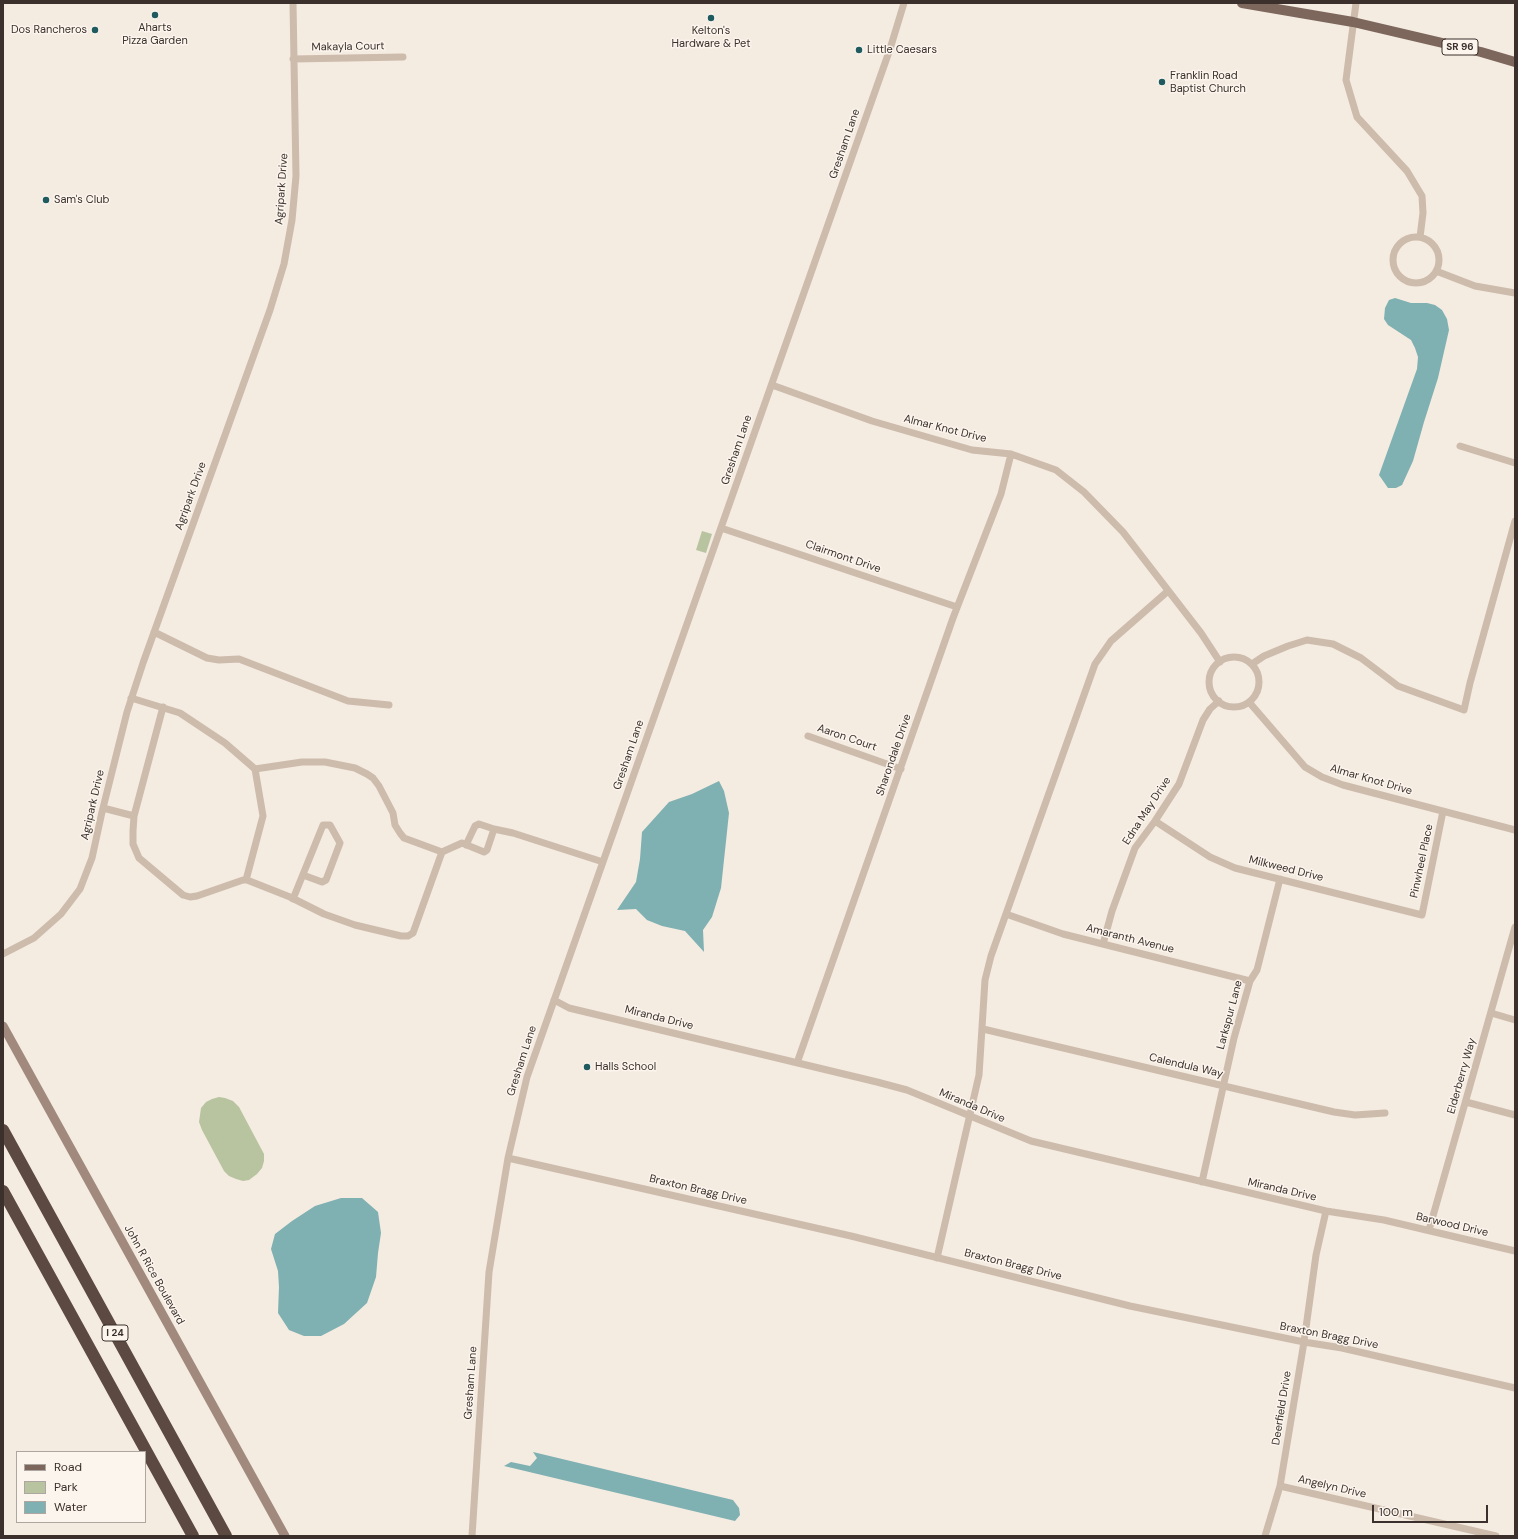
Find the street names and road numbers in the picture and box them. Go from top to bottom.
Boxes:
road number: SR 96 [1442,39,1478,55]
street label: Makayla Court [311,40,385,54]
street label: Gresham Lane [827,107,863,181]
street label: Agripark Drive [273,153,291,225]
street label: Almar Knot Drive [902,412,988,446]
street label: Gresham Lane [719,413,755,487]
street label: Agripark Drive [173,460,209,532]
street label: Clairmont Drive [804,538,882,576]
street label: Sharondale Drive [874,712,914,798]
street label: Gresham Lane [611,718,647,792]
street label: Aaron Court [816,722,878,754]
street label: Almar Knot Drive [1328,762,1414,798]
street label: Agripark Drive [79,769,107,841]
street label: Edna May Drive [1120,774,1174,848]
street label: Pinwheel Place [1408,823,1436,899]
street label: Milkweed Drive [1247,853,1325,885]
street label: Amaranth Avenue [1085,922,1175,956]
street label: Larkspur Lane [1214,979,1246,1051]
street label: Miranda Drive [623,1003,695,1033]
street label: Gresham Lane [504,1024,540,1098]
street label: Elderberry Way [1445,1037,1479,1115]
street label: Calendula Way [1148,1051,1224,1081]
street label: Miranda Drive [937,1086,1007,1126]
street label: Braxton Bragg Drive [648,1172,748,1208]
street label: Miranda Drive [1246,1176,1318,1204]
street label: Barwood Drive [1415,1210,1489,1240]
street label: John R Rice Boulevard [121,1223,187,1327]
street label: Braxton Bragg Drive [963,1246,1063,1284]
street label: Braxton Bragg Drive [1279,1320,1379,1352]
road number: I 24 [102,1325,128,1341]
street label: Gresham Lane [462,1346,480,1420]
street label: Deerfield Drive [1270,1370,1294,1446]
street label: Angelyn Drive [1297,1473,1367,1501]

